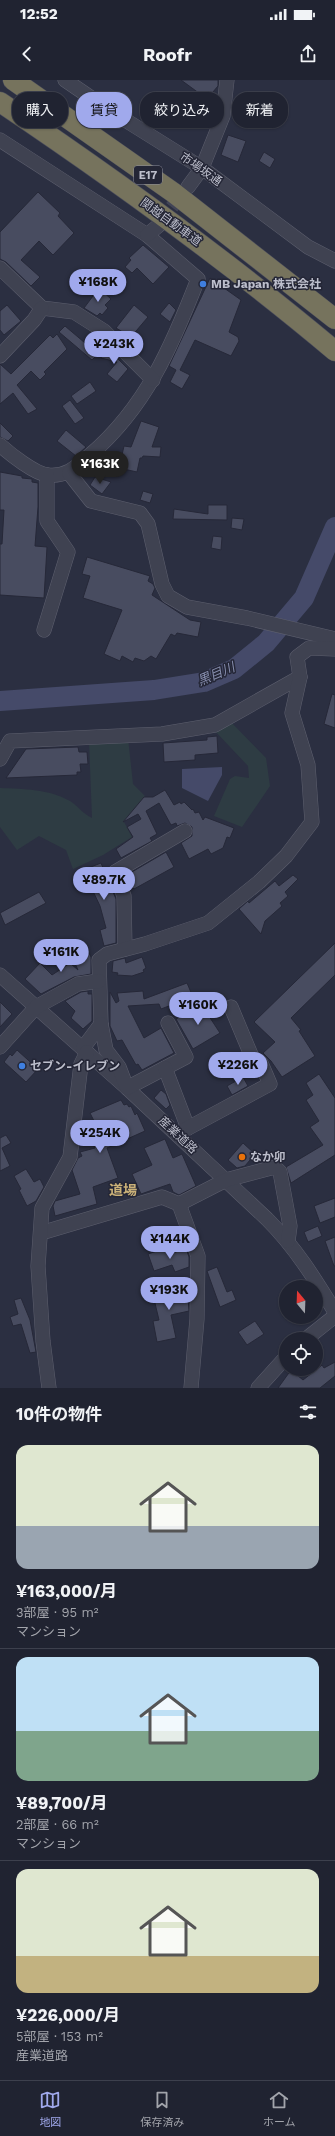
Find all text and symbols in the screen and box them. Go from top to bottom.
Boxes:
text: 12:52 [20,5,58,23]
icon: back [16,43,38,65]
icon: share [297,43,319,65]
text: Roofr [143,44,192,65]
chip: 購入 [12,92,68,128]
chip: 賃貸 [76,92,132,128]
chip: 絞り込み [140,92,224,128]
chip: 新着 [232,92,288,128]
street label: 市場坂通 [177,149,225,189]
road number: E17 [134,166,162,184]
street label: 関越自動車道 [138,195,204,249]
pin: ¥168K [70,269,126,303]
text: ¥168K [78,274,118,289]
place label: MB Japan 株式会社 [211,277,321,291]
marker: MB Japan 株式会社 [198,279,208,289]
pin: ¥243K [86,331,142,365]
text: ¥243K [93,336,135,351]
pin: ¥163K [72,451,128,485]
text: ¥163K [81,456,120,471]
water label: 黒目川 [195,659,239,689]
pin: ¥89.7K [71,867,137,901]
text: ¥89.7K [82,872,126,887]
pin: ¥161K [33,939,89,973]
text: ¥161K [43,944,79,959]
pin: ¥160K [170,992,226,1026]
text: ¥160K [178,997,218,1012]
pin: ¥226K [210,1052,266,1086]
text: ¥226K [217,1057,259,1072]
place label: セブン-イレブン [30,1059,120,1073]
marker: セブン-イレブン [17,1061,27,1071]
street label: 産業道路 [156,1114,200,1156]
pin: ¥254K [72,1120,128,1154]
text: ¥254K [79,1125,121,1140]
place label: なか卯 [250,1150,286,1164]
marker: なか卯 [237,1152,247,1162]
district label: 道場 [109,1182,137,1198]
pin: ¥144K [142,1226,198,1260]
text: ¥144K [150,1231,190,1246]
pin: ¥193K [141,1277,197,1311]
north arrow [279,1280,323,1324]
map controls [279,1280,323,1376]
text: ¥193K [150,1282,188,1297]
button: locate [279,1332,323,1376]
icon: filters [297,1401,319,1423]
text: 10件の物件 [16,1404,102,1424]
icon: home [132,1471,204,1543]
text: ¥163,000/月 [16,1581,117,1601]
text: 3部屋 · 95 m² [16,1605,99,1620]
text: マンション [16,1624,81,1639]
icon: home [132,1683,204,1755]
text: ¥89,700/月 [16,1793,108,1813]
text: 2部屋 · 66 m² [16,1817,99,1832]
text: マンション [16,1836,81,1851]
icon: home [132,1895,204,1967]
text: ¥226,000/月 [16,2005,120,2025]
text: 5部屋 · 153 m² [16,2029,103,2044]
text: 産業道路 [16,2048,68,2063]
tab: 地図 [39,2089,61,2129]
tab: 保存済み [140,2089,184,2129]
tab: ホーム [263,2089,296,2129]

